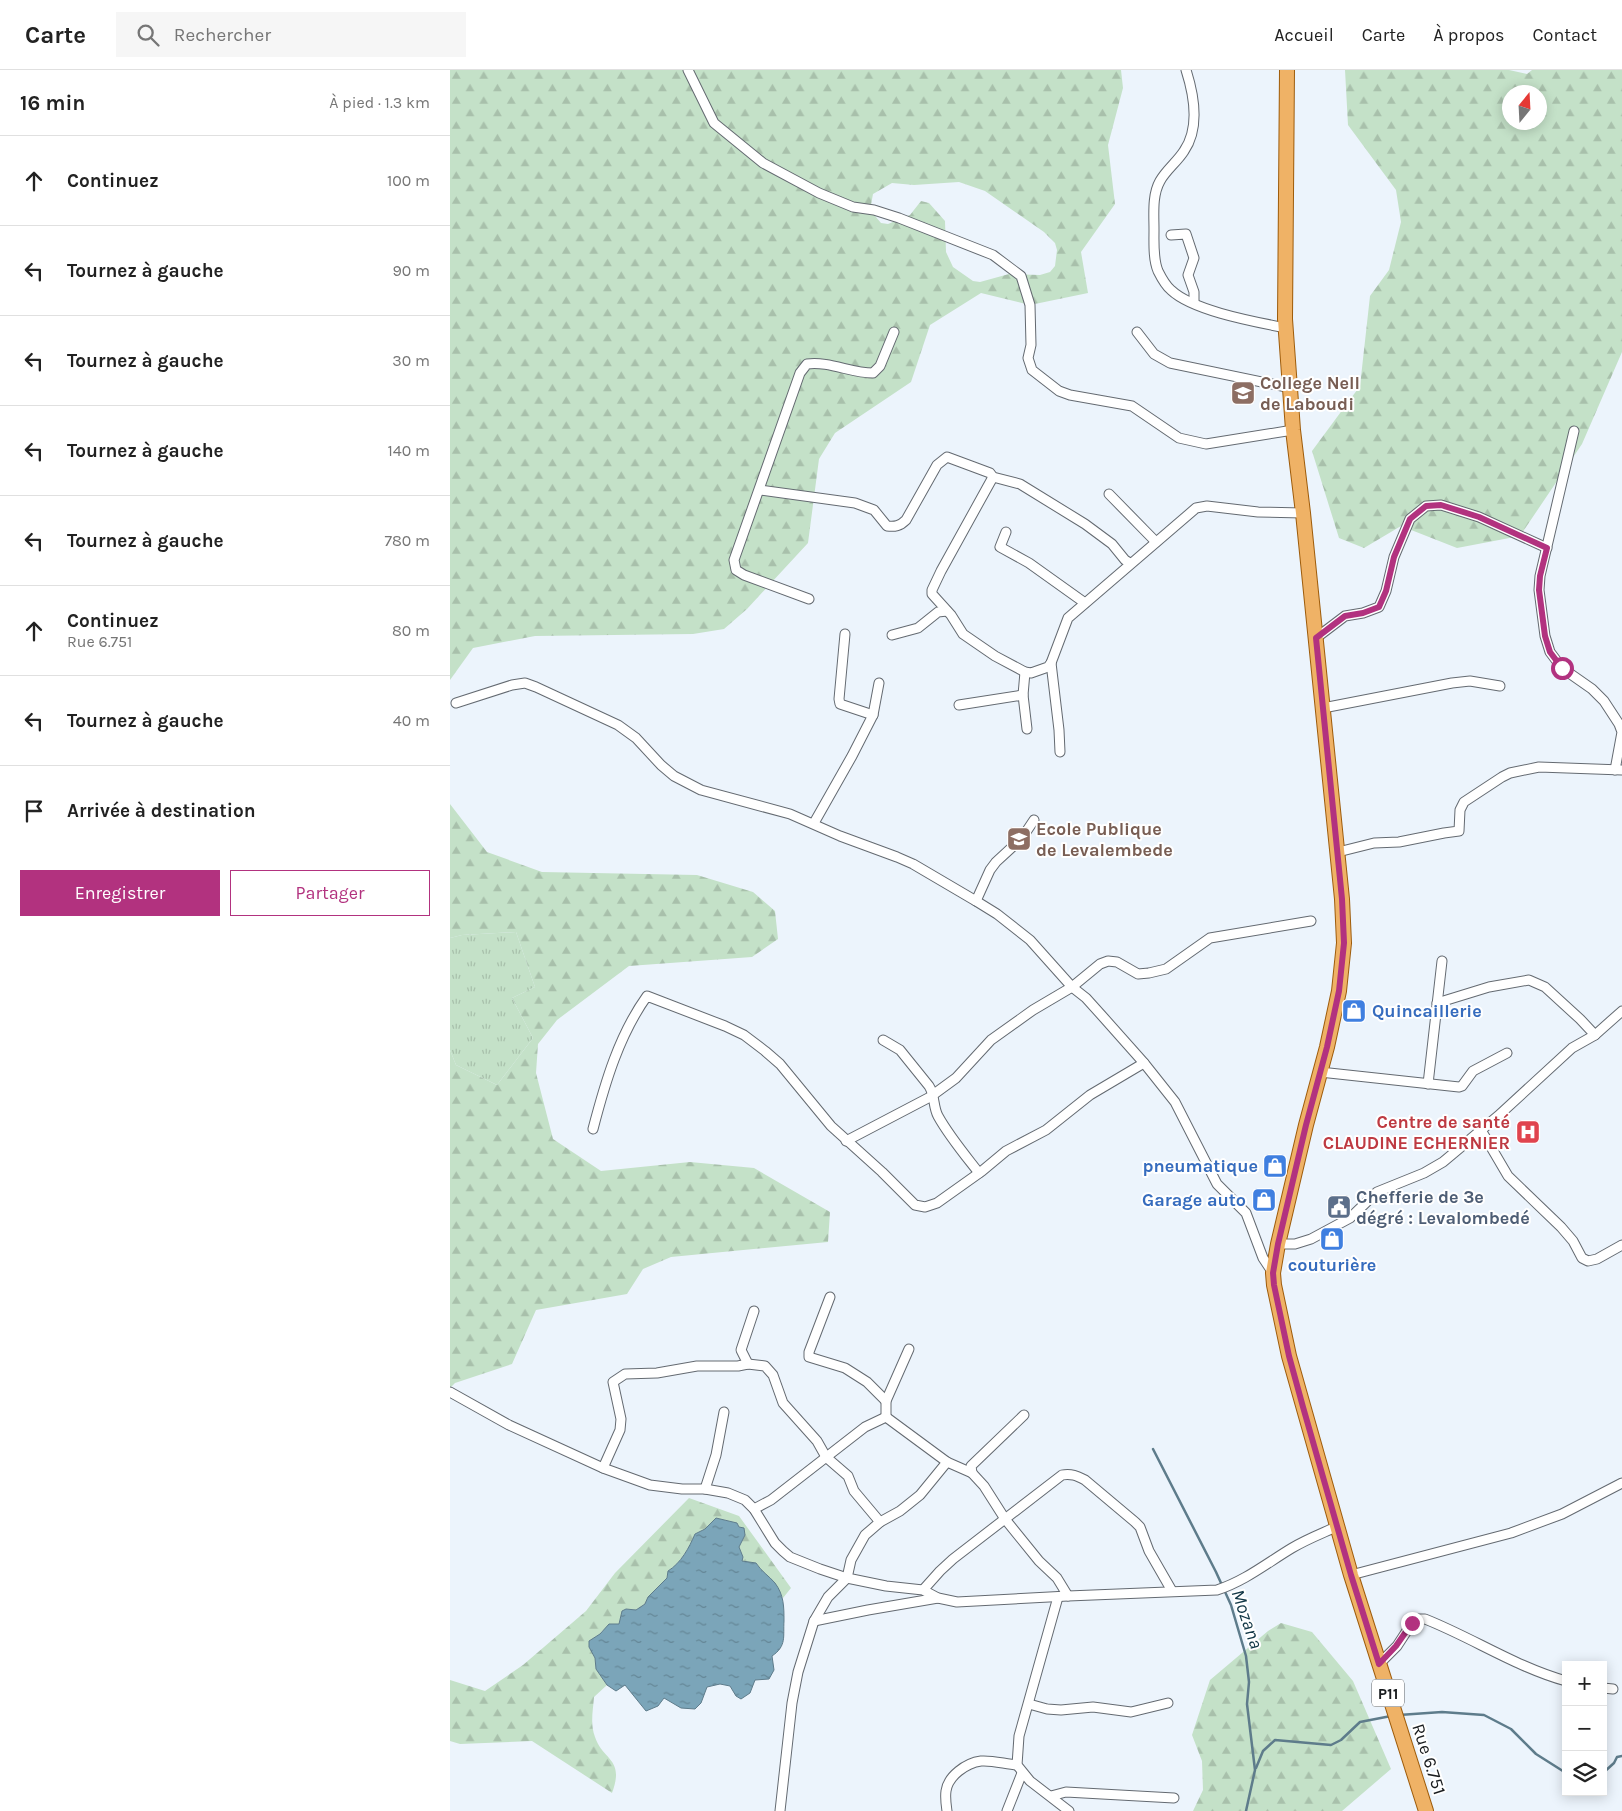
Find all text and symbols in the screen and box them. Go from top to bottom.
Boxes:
search box [116,12,466,57]
text: Carte [25,21,86,49]
icon: search [134,21,162,49]
text: Rechercher [174,24,271,46]
text: Accueil [1274,24,1334,46]
text: Carte [1362,24,1405,46]
text: À propos [1433,24,1505,46]
text: Contact [1533,24,1597,46]
north arrow [1502,85,1547,130]
text: 16 min [20,91,85,115]
text: À pied · 1.3 km [329,93,430,112]
icon: ahead [20,167,48,195]
text: Continuez [67,170,159,192]
text: 100 m [387,171,430,190]
icon: left [20,257,48,285]
text: Tournez à gauche [67,260,224,282]
text: 90 m [392,261,430,280]
icon: left [20,347,48,375]
text: Tournez à gauche [67,350,224,372]
text: 30 m [392,351,430,370]
place label: College Nell de Laboudi [1260,372,1360,415]
school or university icon: College Nell de Laboudi [1230,380,1256,406]
icon: left [20,437,48,465]
text: Tournez à gauche [67,440,224,462]
text: 140 m [388,441,430,460]
icon: left [20,527,48,555]
text: Tournez à gauche [67,530,224,552]
text: 780 m [384,531,430,550]
text: Continuez [67,610,159,632]
icon: ahead [20,617,48,645]
text: 80 m [392,621,430,640]
text: Rue 6.751 [67,632,132,651]
route start [1551,657,1574,680]
icon: left [20,707,48,735]
text: Tournez à gauche [67,710,224,732]
text: 40 m [393,711,430,730]
icon: arrive [20,797,48,825]
text: Arrivée à destination [67,800,256,822]
place label: Ecole Publique de Levalembede [1036,818,1173,861]
school or university icon: Ecole Publique de Levalembede [1006,826,1032,852]
button: Enregistrer [20,870,220,916]
button: Partager [230,870,430,916]
shop icon: Quincaillerie [1341,998,1367,1024]
place label: Quincaillerie [1372,1000,1482,1022]
place label: Centre de santé CLAUDINE ECHERNIER [1323,1111,1510,1154]
hospital icon: Centre de santé CLAUDINE ECHERNIER [1515,1119,1541,1145]
shop icon: pneumatique [1262,1153,1288,1179]
place label: pneumatique [1143,1155,1258,1177]
place label: Chefferie de 3e dégré : Levalombedé [1356,1186,1530,1229]
shop icon: Garage auto [1251,1187,1277,1213]
place label: Garage auto [1142,1189,1246,1211]
public building icon: Chefferie de 3e dégré : Levalombedé [1326,1194,1352,1220]
shop icon: couturière [1319,1226,1345,1252]
place label: couturière [1288,1254,1376,1276]
water label: Mozana [1227,1586,1267,1652]
route end [1401,1612,1424,1635]
map controls [1562,1661,1607,1796]
button: + [1562,1661,1607,1706]
road number: P11 [1372,1680,1404,1706]
button: − [1562,1706,1607,1751]
street label: Rue 6.751 [1407,1721,1451,1797]
button: layers [1562,1751,1607,1796]

